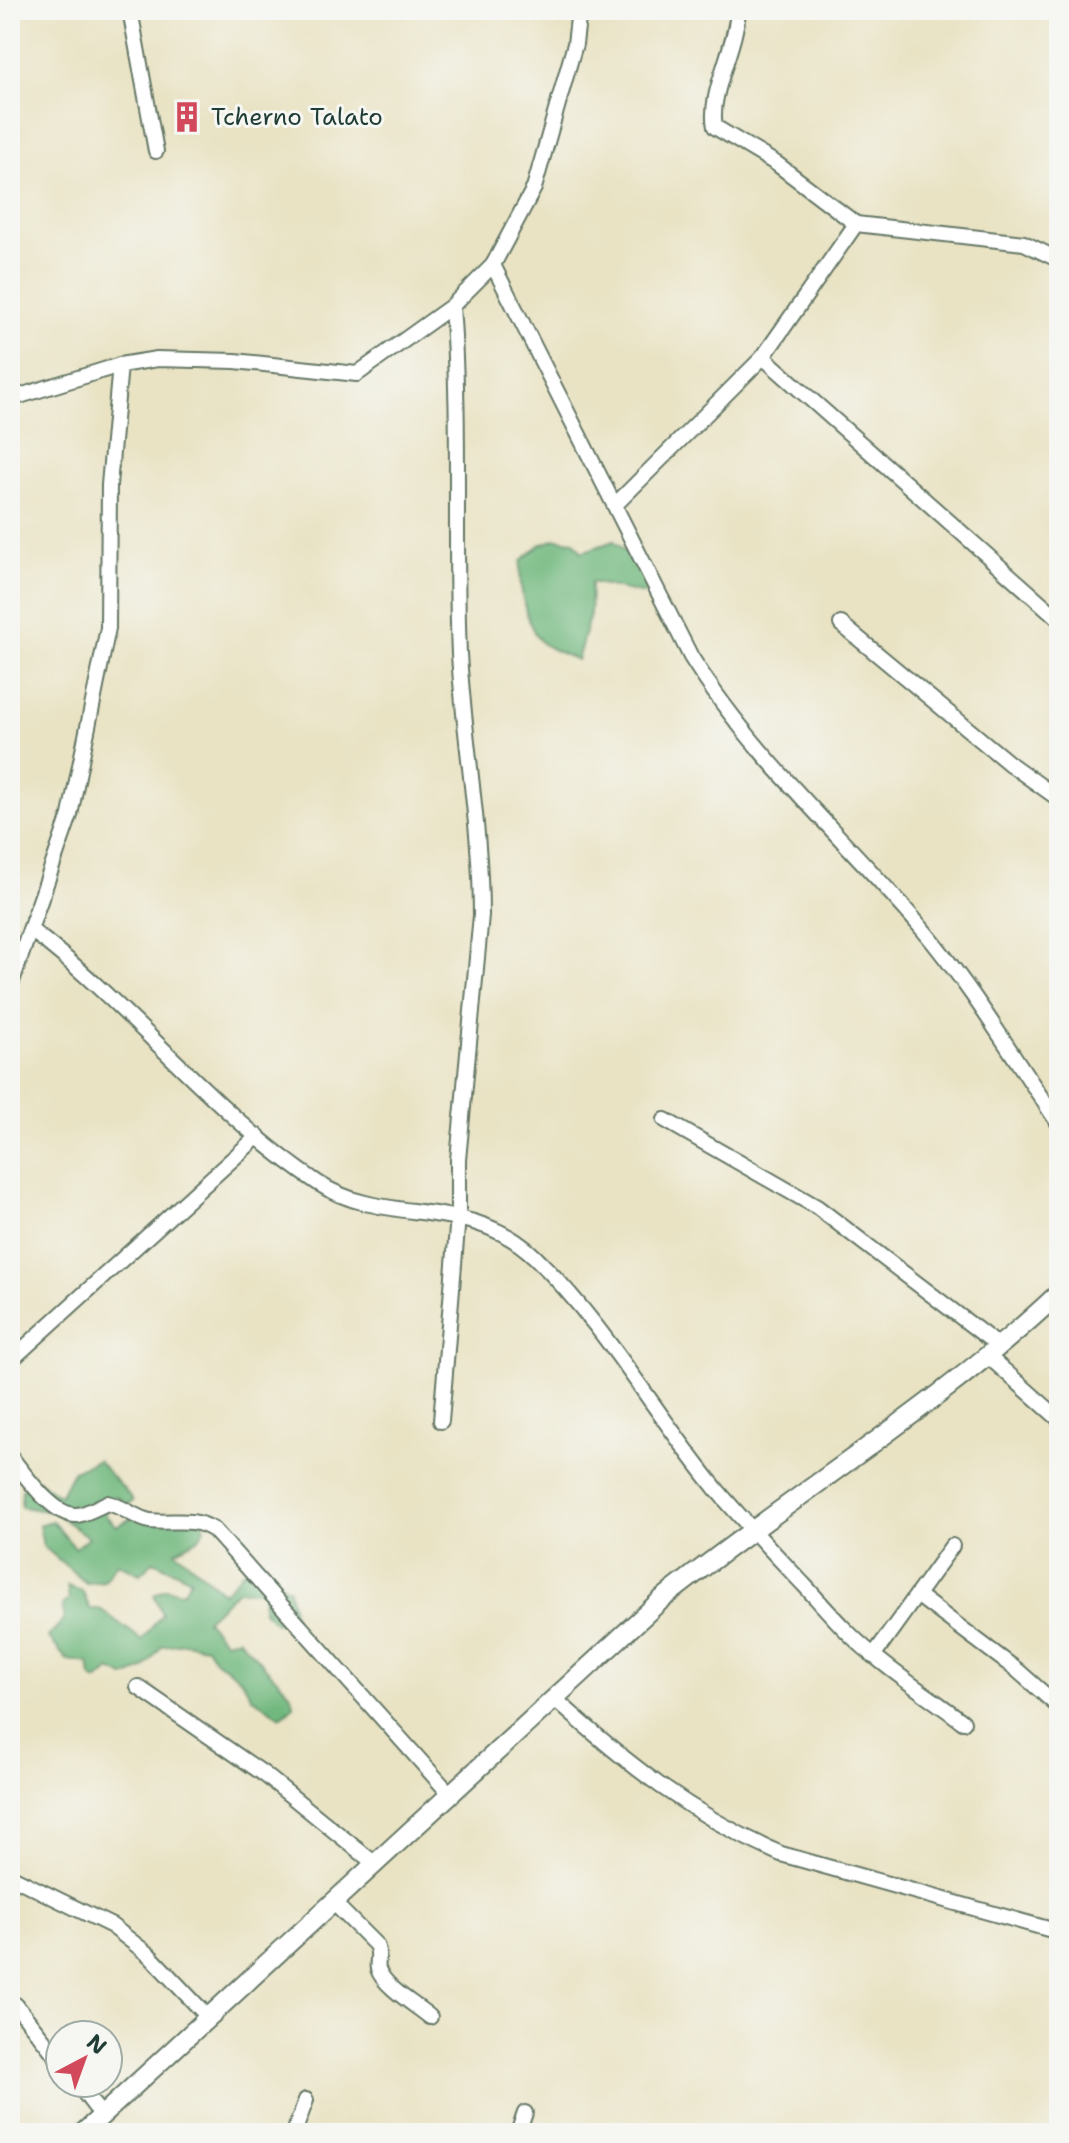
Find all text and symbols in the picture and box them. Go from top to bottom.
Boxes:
building icon: Tcherno Talato [170,100,204,134]
place label: Tcherno Talato [211,101,383,133]
north arrow [44,2019,124,2099]
text: N [81,2028,113,2061]

